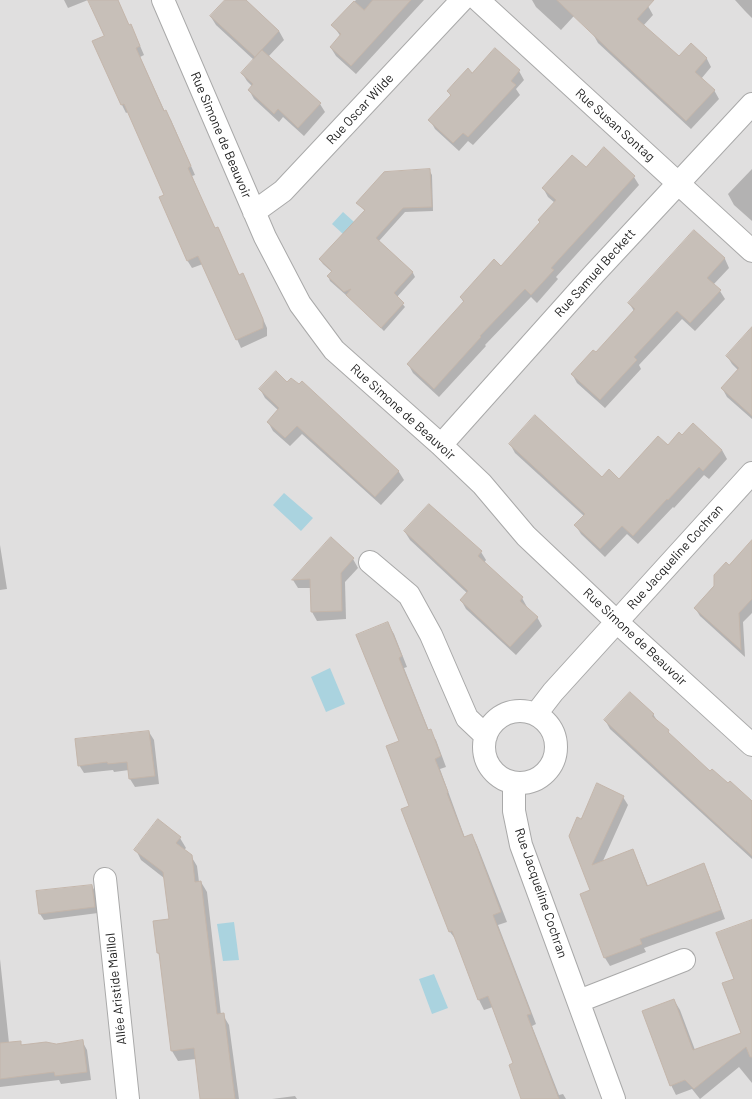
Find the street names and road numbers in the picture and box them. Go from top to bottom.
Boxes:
street label: Rue Simone de Beauvoir [187,69,255,201]
street label: Rue Oscar Wilde [323,70,397,148]
street label: Rue Susan Sontag [572,85,658,165]
street label: Rue Samuel Beckett [551,226,639,320]
street label: Rue Simone de Beauvoir [347,361,459,463]
street label: Rue Jacqueline Cochran [624,501,726,613]
street label: Rue Simone de Beauvoir [580,585,690,689]
street label: Rue Jacqueline Cochran [511,826,571,960]
street label: Allée Aristide Maillol [102,932,130,1046]

